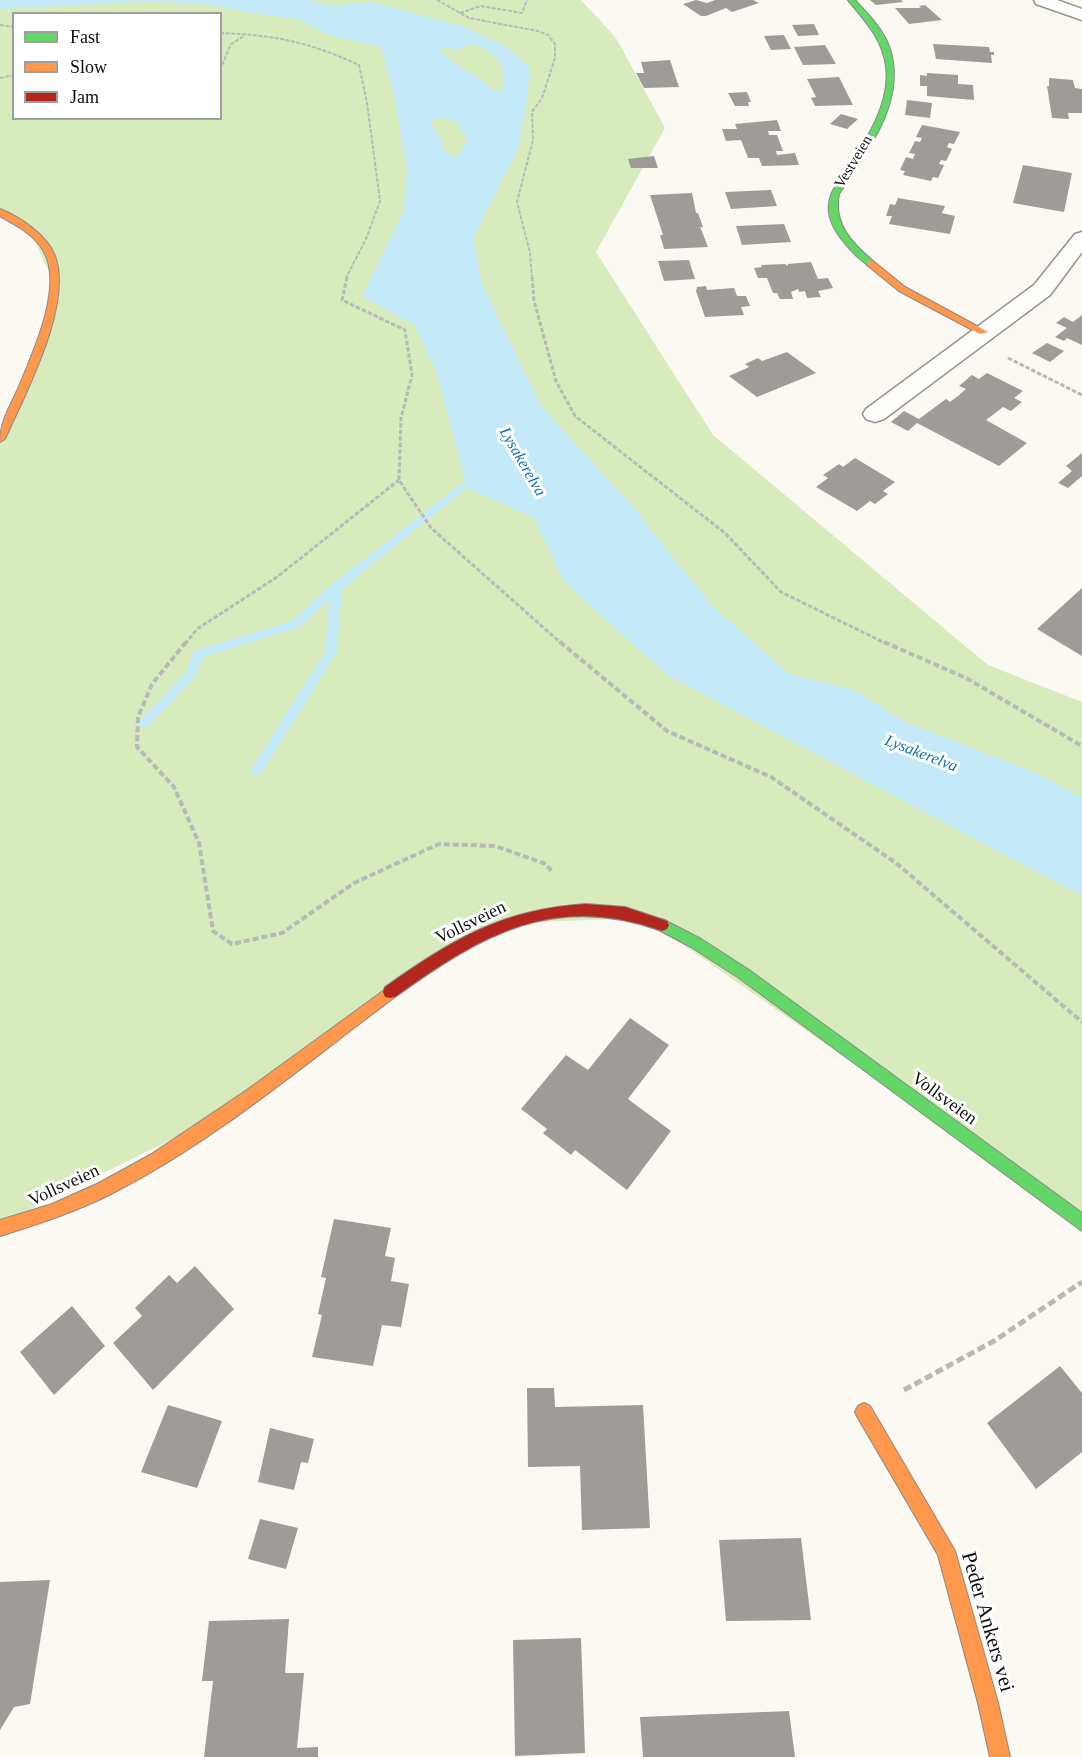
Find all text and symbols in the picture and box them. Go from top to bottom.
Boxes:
legend [12,12,222,120]
text: Fast [70,27,100,47]
text: Slow [70,57,107,77]
text: Jam [70,87,99,107]
street label: Vestveien [831,132,877,192]
water label: Lysakerelva [495,424,549,500]
water label: Lysakerelva [882,731,960,777]
street label: Vollsveien [432,897,510,949]
street label: Vollsveien [907,1068,981,1130]
street label: Vollsveien [25,1160,103,1212]
street label: Peder Ankers vei [955,1549,1019,1695]

